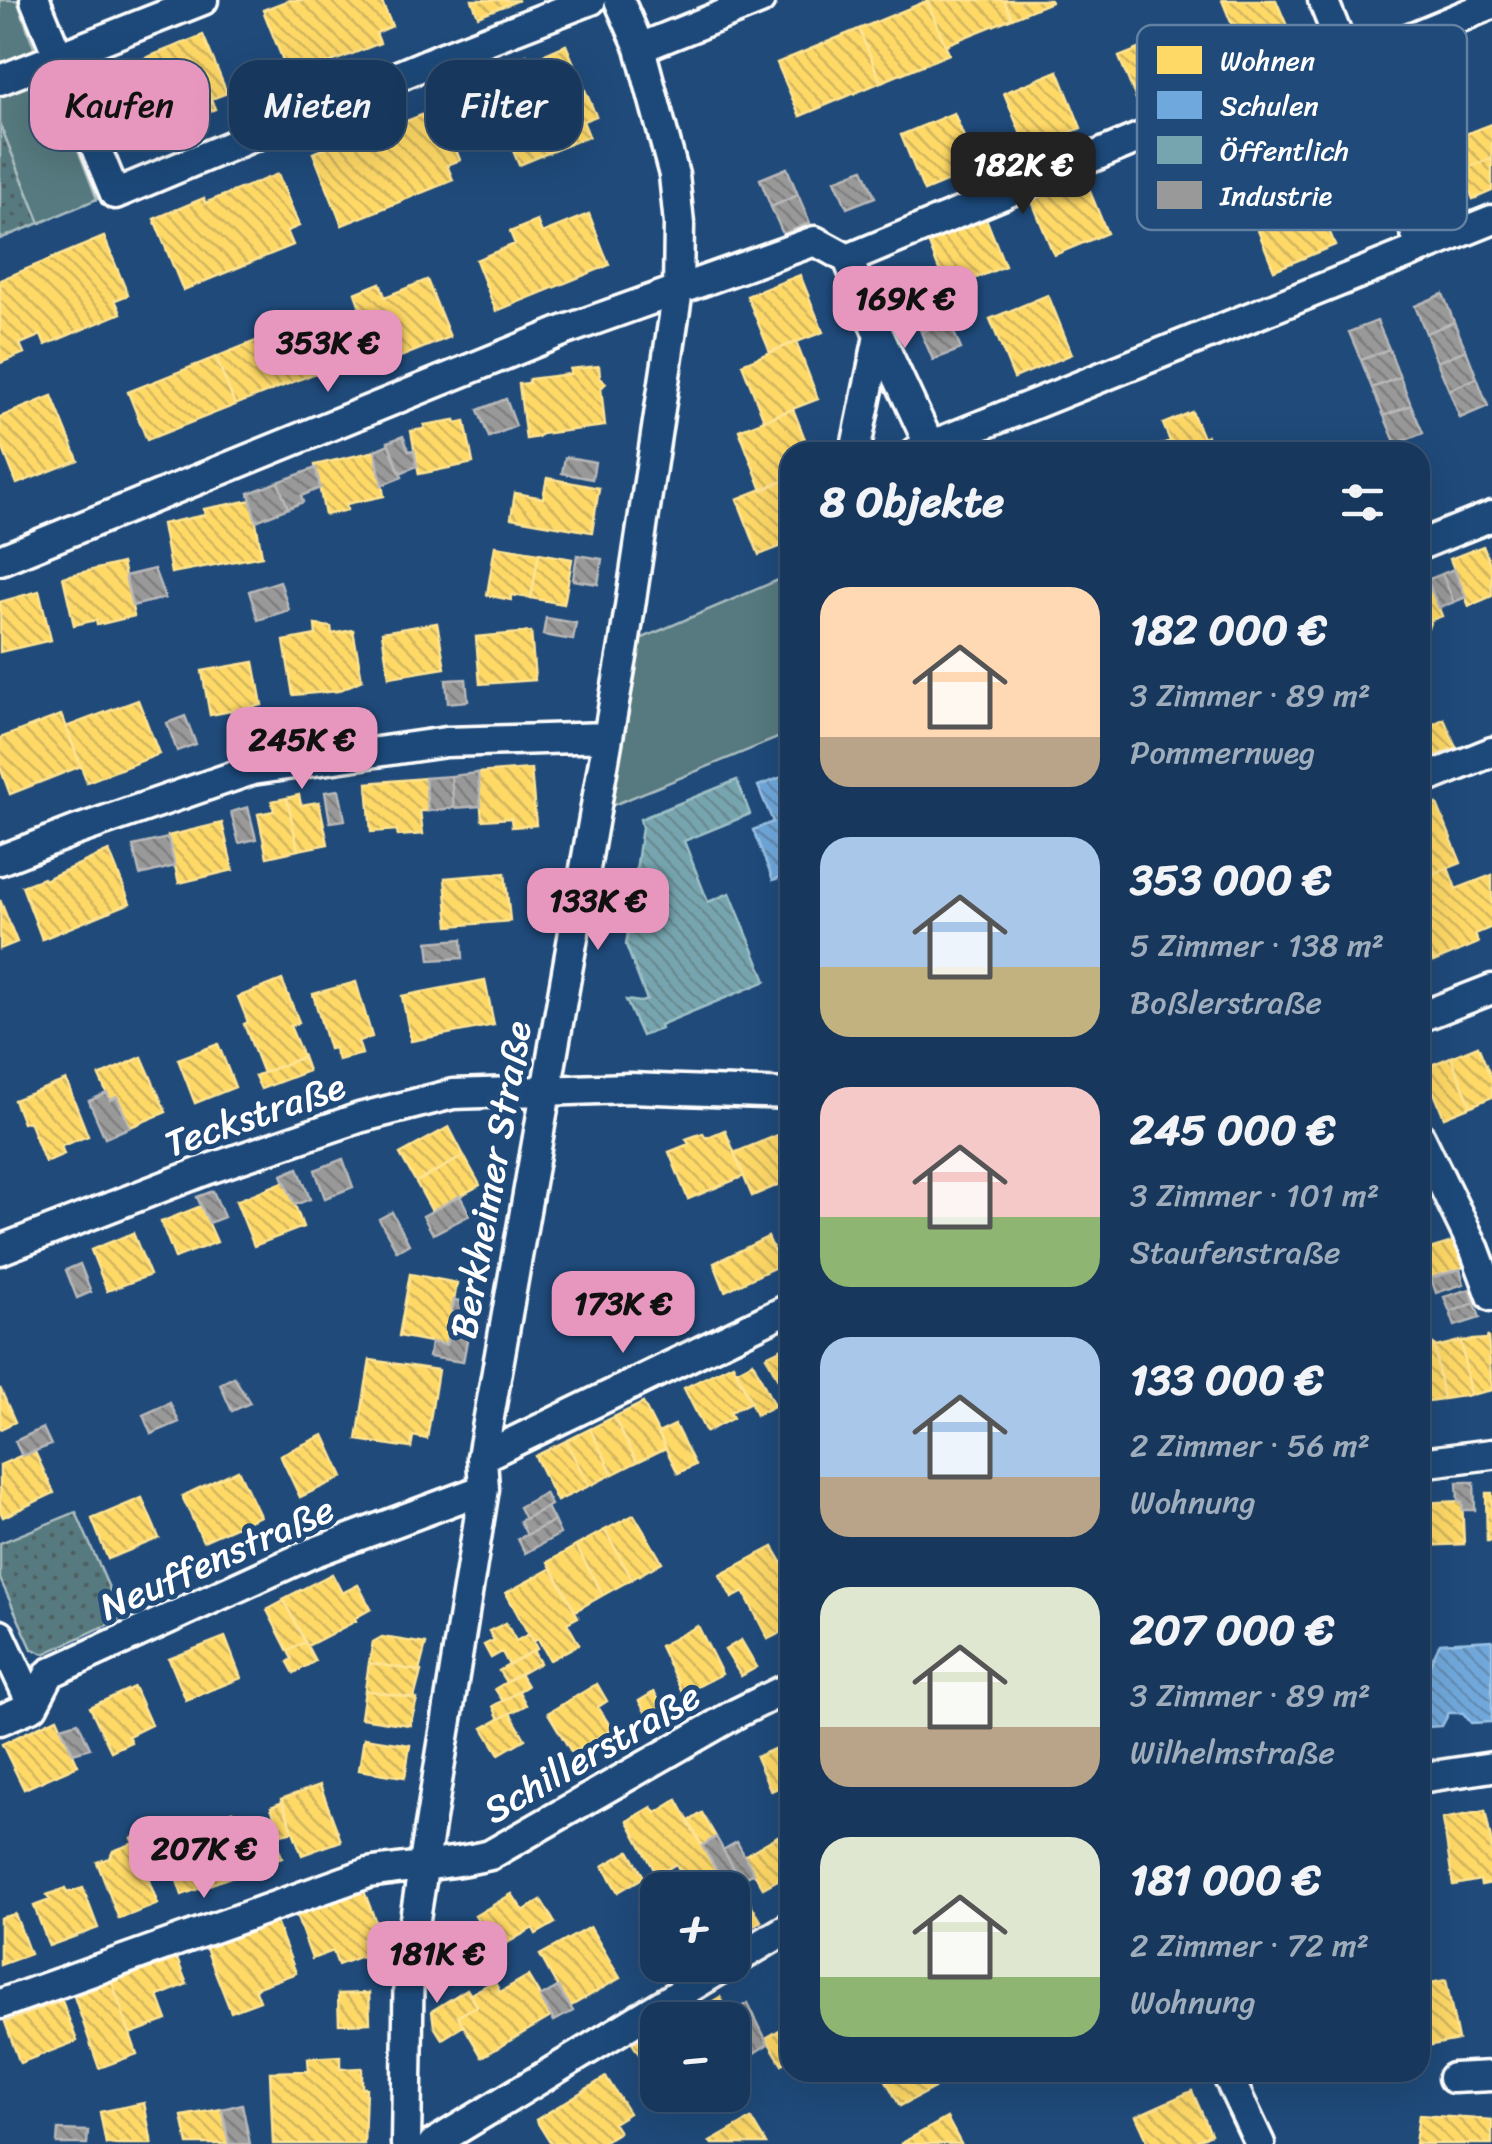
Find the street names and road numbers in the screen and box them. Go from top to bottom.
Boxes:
street label: Berkheimer Straße [430,1016,552,1344]
street label: Teckstraße [155,1053,355,1177]
street label: Neuffenstraße [88,1476,346,1640]
street label: Schillerstraße [470,1663,714,1843]

